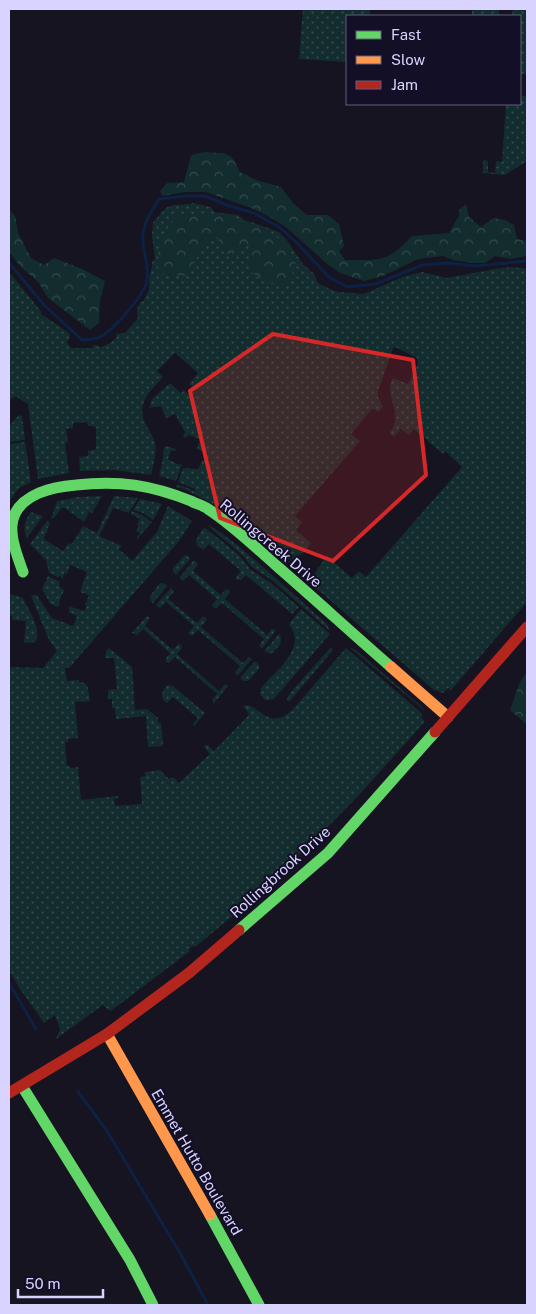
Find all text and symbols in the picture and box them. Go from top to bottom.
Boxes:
legend [346,15,521,105]
text: Fast [391,26,421,43]
text: Slow [391,51,426,68]
text: Jam [391,76,418,93]
street label: Rollingcreek Drive [217,496,325,590]
street label: Rollingbrook Drive [227,823,333,921]
street label: Emmet Hutto Boulevard [148,1086,246,1238]
scale bar [18,1266,102,1298]
text: 50 m [25,1275,60,1292]

